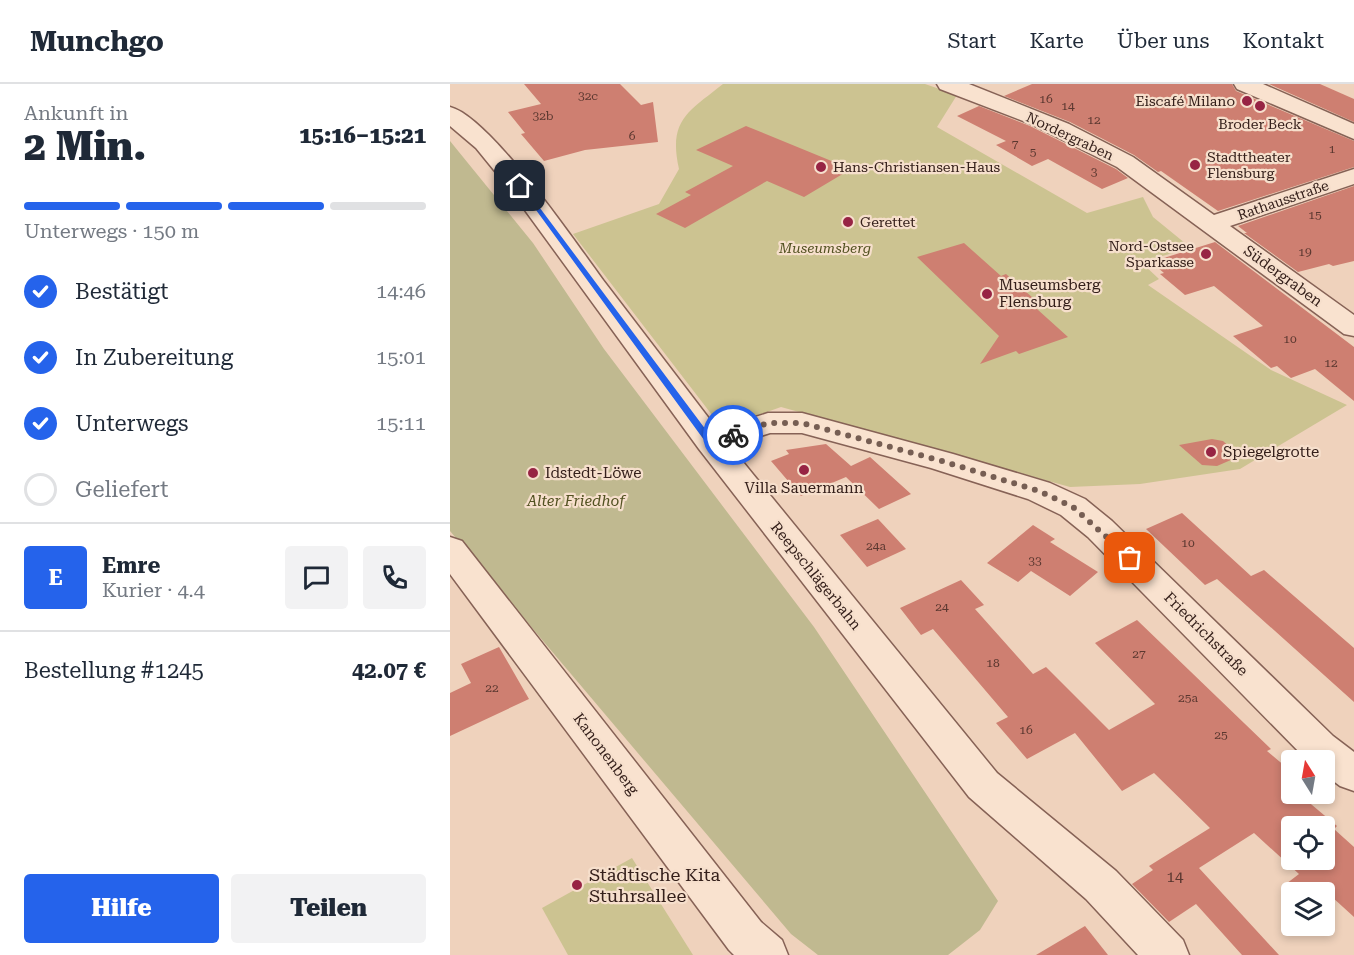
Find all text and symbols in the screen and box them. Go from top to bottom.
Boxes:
text: Munchgo [30,25,164,58]
text: Start [948,29,996,53]
text: Karte [1029,29,1084,53]
text: Über uns [1117,29,1209,53]
text: Kontakt [1242,29,1324,53]
house number: 32c [578,89,598,103]
house number: 16 [1039,92,1053,106]
place label: Eiscafé Milano [1136,93,1235,109]
marker: Eiscafé Milano [1240,94,1254,108]
house number: 14 [1061,99,1075,113]
marker: Broder Beck [1253,99,1267,113]
text: Ankunft in [24,101,128,125]
house number: 32b [532,109,554,123]
street label: Nordergraben [1024,109,1116,163]
house number: 12 [1087,113,1101,127]
place label: Broder Beck [1218,116,1302,132]
text: 15:16–15:21 [299,123,426,148]
text: 2 Min. [24,124,146,170]
house number: 6 [629,129,636,143]
house number: 7 [1012,137,1019,151]
house number: 1 [1329,142,1336,156]
house number: 5 [1030,145,1037,159]
place label: Stadttheater Flensburg [1207,149,1291,181]
marker: Stadttheater Flensburg [1188,158,1202,172]
place label: Hans-Christiansen-Haus [833,159,1001,175]
pin [494,160,545,211]
marker: Hans-Christiansen-Haus [814,160,828,174]
house number: 3 [1091,165,1098,179]
icon: home [503,169,536,202]
street label: Rathausstraße [1235,177,1331,223]
house number: 15 [1308,208,1322,222]
place label: Gerettet [860,214,916,230]
marker: Gerettet [841,215,855,229]
text: Unterwegs · 150 m [24,219,199,243]
place label: Nord-Ostsee Sparkasse [1109,238,1194,270]
park label: Museumsberg [778,240,871,256]
street label: Südergraben [1240,241,1326,311]
house number: 19 [1298,245,1312,259]
marker: Nord-Ostsee Sparkasse [1199,247,1213,261]
icon: check [24,275,57,308]
place label: Museumsberg Flensburg [999,276,1101,311]
text: Bestätigt [75,279,168,304]
text: 14:46 [376,279,426,303]
marker: Museumsberg Flensburg [980,287,994,301]
house number: 10 [1283,332,1297,346]
icon: check [24,341,57,374]
text: In Zubereitung [75,345,233,370]
text: 15:01 [376,345,426,369]
house number: 12 [1324,356,1338,370]
courier [703,405,763,465]
icon: check [24,407,57,440]
text: Unterwegs [75,411,189,436]
text: 15:11 [376,411,426,435]
icon: bike [717,419,750,452]
place label: Spiegelgrotte [1223,443,1319,461]
marker: Spiegelgrotte [1204,445,1218,459]
marker: Villa Sauermann [797,463,811,477]
place label: Idstedt-Löwe [545,464,641,482]
marker: Idstedt-Löwe [526,466,540,480]
text: Geliefert [75,477,168,502]
place label: Villa Sauermann [745,479,864,497]
park label: Alter Friedhof [526,492,626,510]
street label: Reepschlägerbahn [767,518,865,634]
pin [1104,532,1155,583]
house number: 10 [1181,536,1195,550]
house number: 24a [866,539,886,553]
icon: bag [1113,541,1146,574]
button: chat [285,546,348,609]
button: phone [363,546,426,609]
text: Emre [102,553,160,578]
house number: 33 [1028,554,1042,568]
text: E [48,565,63,590]
text: Kurier · 4.4 [102,578,205,602]
street label: Friedrichstraße [1160,588,1252,680]
house number: 24 [935,600,949,614]
house number: 27 [1132,647,1146,661]
house number: 18 [986,656,1000,670]
text: Bestellung #1245 [24,658,204,683]
text: 42.07 € [352,658,426,683]
house number: 22 [485,681,499,695]
house number: 25a [1178,691,1198,705]
street label: Kanonenberg [569,710,643,799]
house number: 16 [1019,723,1033,737]
house number: 25 [1214,728,1228,742]
north arrow [1281,750,1335,804]
map controls [1281,750,1335,936]
button: locate [1281,816,1335,870]
place label: Städtische Kita Stuhrsallee [589,864,720,906]
house number: 14 [1167,868,1184,886]
button: Hilfe [24,874,219,943]
button: Teilen [231,874,426,943]
marker: Städtische Kita Stuhrsallee [570,878,584,892]
button: layers [1281,882,1335,936]

